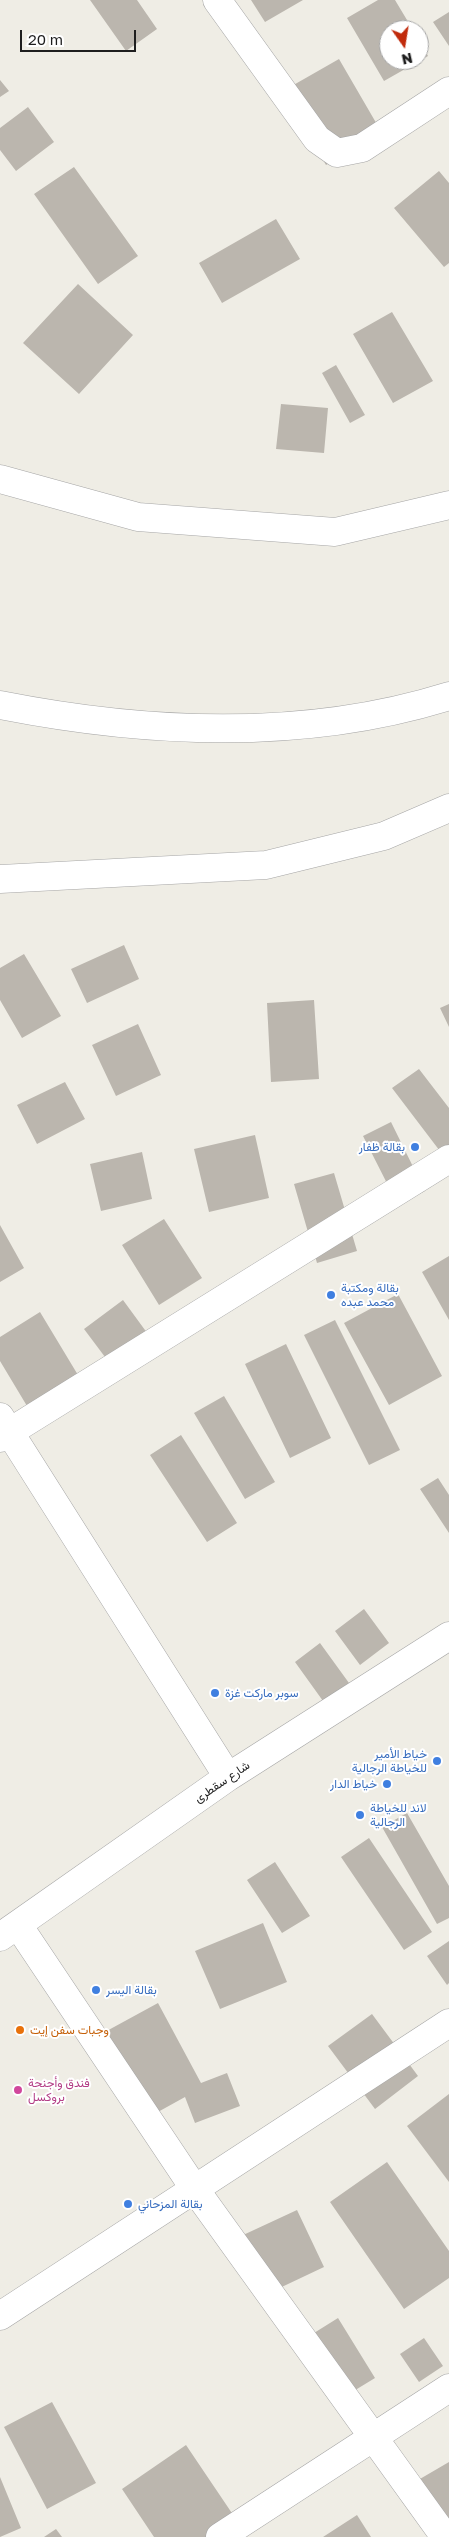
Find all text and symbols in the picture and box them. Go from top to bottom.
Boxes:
scale bar [22,20,139,52]
north arrow [379,20,429,70]
text: 20 m [28,30,63,48]
text: N [400,50,414,69]
place label: بقالة ظفار [359,1140,405,1154]
marker: بقالة ظفار [409,1141,421,1153]
place label: بقالة ومكتبة محمد عبده [341,1281,399,1309]
marker: بقالة ومكتبة محمد عبده [325,1289,337,1301]
place label: سوبر ماركت غزة [225,1686,299,1700]
marker: سوبر ماركت غزة [209,1687,221,1699]
place label: خياط الأمير للخياطة الرجالية [352,1747,427,1775]
marker: خياط الأمير للخياطة الرجالية [431,1755,443,1767]
street label: شارع سقطرى [192,1758,252,1806]
place label: خياط الدار [330,1777,377,1791]
marker: خياط الدار [381,1778,393,1790]
place label: لاند للخياطة الرجالية [370,1801,427,1829]
marker: لاند للخياطة الرجالية [354,1809,366,1821]
place label: بقالة اليسر [106,1983,157,1997]
marker: بقالة اليسر [90,1984,102,1996]
place label: وجبات سفن إيت [30,2023,109,2037]
marker: وجبات سفن إيت [14,2024,26,2036]
place label: فندق وأجنحة بروكسل [28,2076,90,2104]
marker: فندق وأجنحة بروكسل [12,2084,24,2096]
place label: بقالة المزحاني [138,2197,203,2211]
marker: بقالة المزحاني [122,2198,134,2210]

